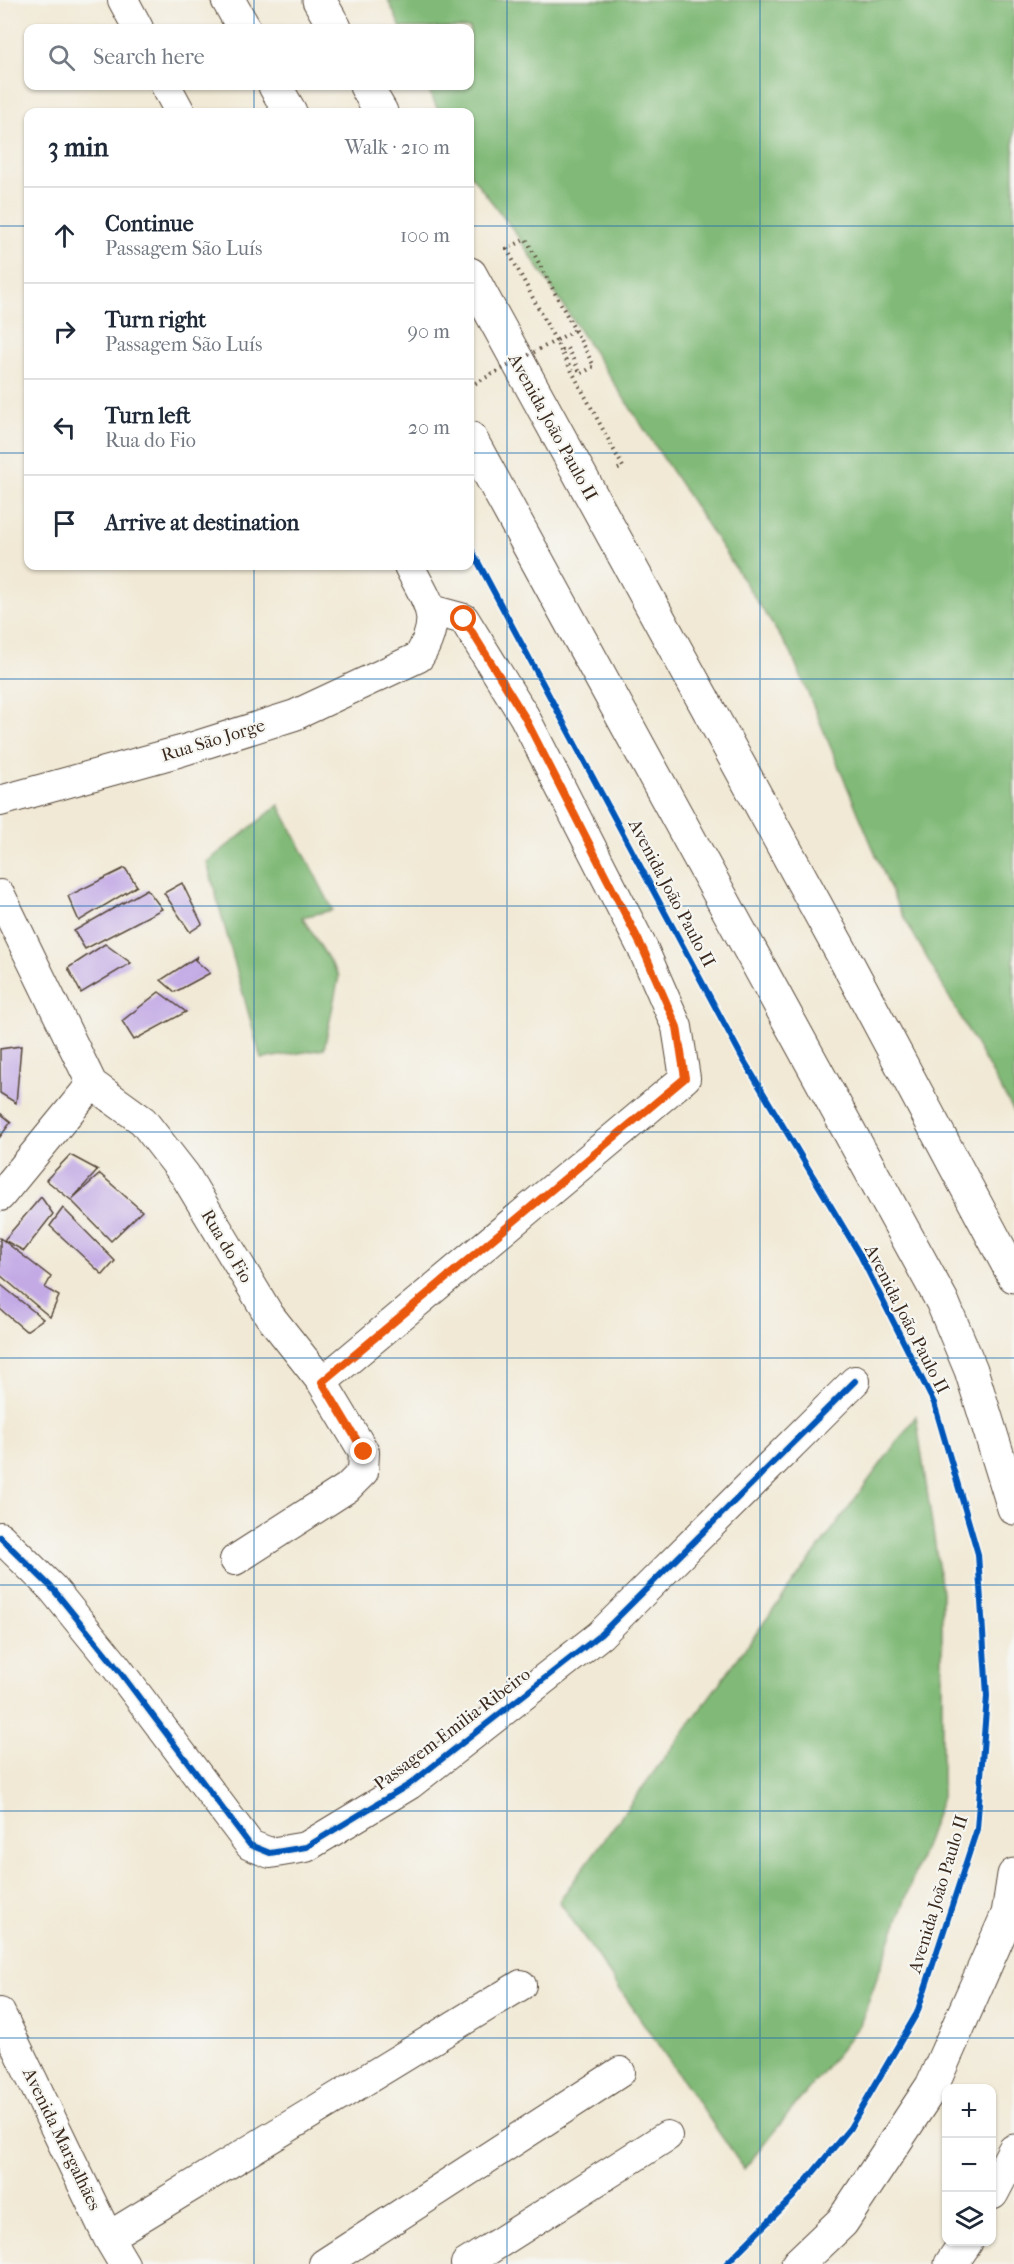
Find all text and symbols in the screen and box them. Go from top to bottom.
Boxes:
search box [24,24,474,90]
icon: search [45,41,78,74]
text: Search here [93,44,205,70]
text: 3 min [48,132,109,163]
text: Walk · 210 m [345,136,450,159]
text: Continue [105,211,194,237]
icon: ahead [48,219,81,252]
text: 100 m [400,224,450,247]
text: Passagem São Luís [105,237,262,260]
text: Turn right [105,307,206,333]
icon: right [48,315,81,348]
text: 90 m [408,320,450,343]
text: Passagem São Luís [105,333,262,356]
street label: Avenida João Paulo II [503,349,602,504]
text: Turn left [105,403,191,429]
icon: left [48,411,81,444]
text: 20 m [408,416,450,439]
text: Rua do Fio [105,429,196,452]
icon: arrive [48,507,81,540]
text: Arrive at destination [105,510,299,536]
route start [450,605,476,631]
street label: Rua São Jorge [159,715,268,766]
street label: Avenida João Paulo II [623,815,719,971]
street label: Rua do Fio [196,1206,257,1287]
street label: Avenida João Paulo II [859,1240,953,1397]
route end [350,1438,376,1464]
street label: Passagem Emilia Ribeiro [370,1664,535,1795]
street label: Avenida João Paulo II [904,1813,973,1977]
street label: Avenida Margalhães [18,2064,105,2214]
map controls [942,2084,996,2246]
button: + [942,2084,996,2138]
button: − [942,2138,996,2192]
button: layers [942,2192,996,2246]

